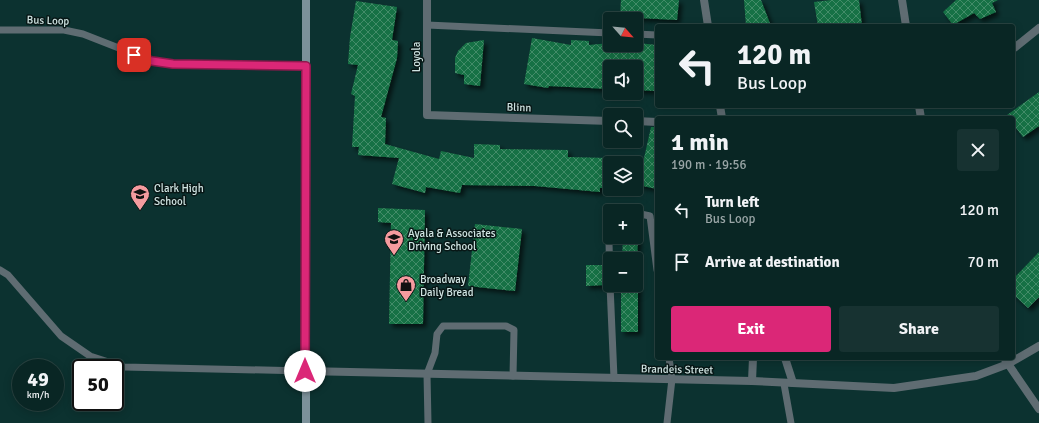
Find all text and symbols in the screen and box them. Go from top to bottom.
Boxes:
north arrow [603,12,643,52]
map controls [603,12,643,292]
street label: Bus Loop [26,13,70,28]
pin [117,38,151,72]
text: 120 m [737,38,811,72]
icon: left [671,40,723,92]
street label: Loyola [410,41,423,72]
icon: arrive [123,44,145,66]
button: sound [603,60,643,100]
text: Bus Loop [737,72,807,94]
street label: Blinn [506,101,532,114]
button: search [603,108,643,148]
text: 1 min [671,127,729,157]
button: close [957,129,999,171]
button: layers [603,156,643,196]
text: 190 m · 19:56 [671,157,747,173]
place label: Clark High School [154,182,204,208]
school or university icon: Clark High School [129,183,151,211]
text: Turn left [705,193,759,211]
icon: left [671,199,693,221]
text: 120 m [959,201,999,219]
button: + [603,204,643,244]
text: Bus Loop [705,211,755,227]
place label: Ayala & Associates Driving School [408,227,496,253]
school or university icon: Ayala & Associates Driving School [383,228,405,256]
icon: arrive [671,251,693,273]
button: − [603,252,643,292]
text: Arrive at destination [705,253,840,271]
text: 70 m [968,253,999,271]
place label: Broadway Daily Bread [420,273,474,299]
shop icon: Broadway Daily Bread [395,274,417,302]
button: Exit [671,306,831,352]
button: Share [839,306,999,352]
position arrow [284,350,326,392]
speed limit sign: 50 [72,359,124,411]
street label: Brandeis Street [641,362,713,377]
text: 49 [27,367,49,392]
text: km/h [27,389,49,401]

